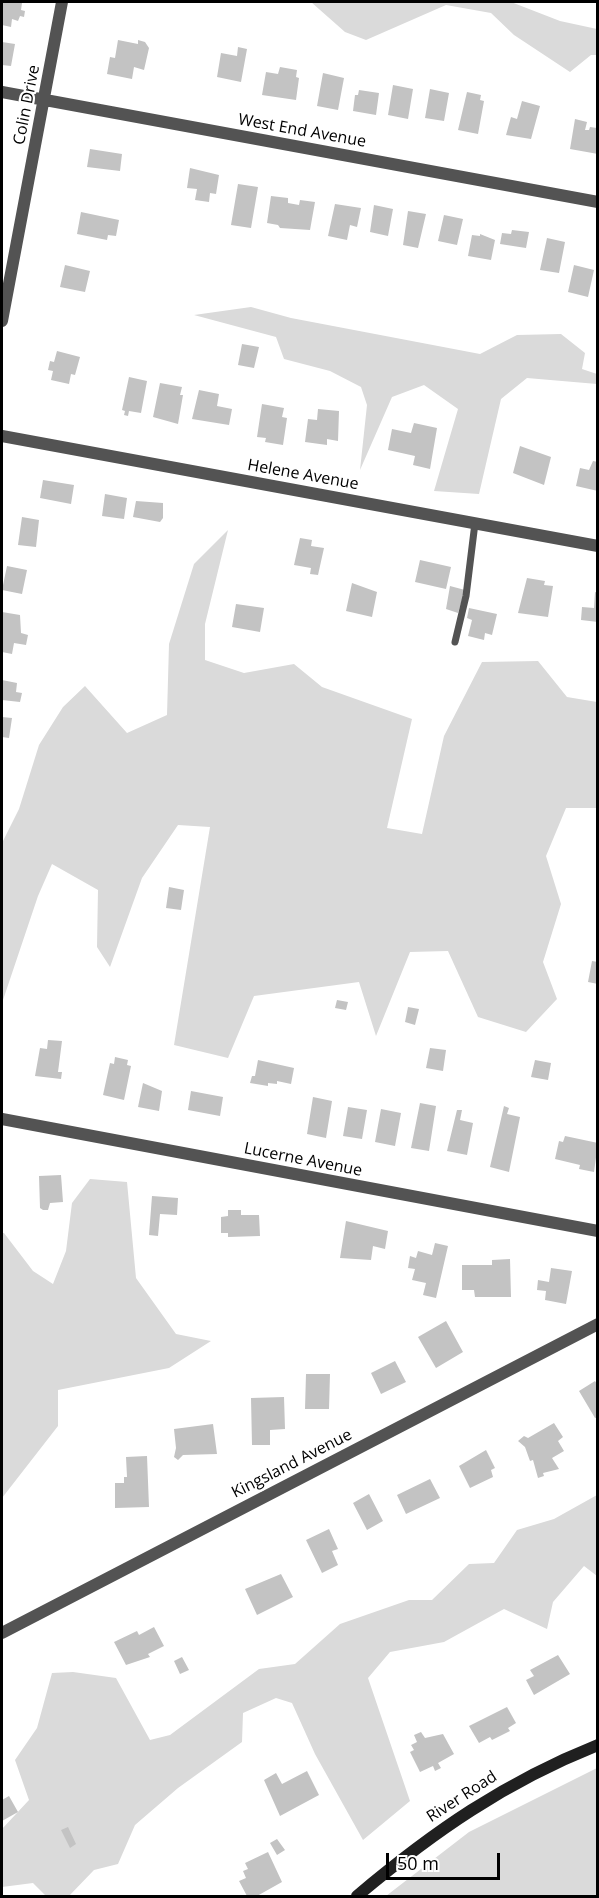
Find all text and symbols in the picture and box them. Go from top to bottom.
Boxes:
street label: Colin Drive [10,63,44,147]
street label: West End Avenue [237,110,367,152]
street label: Helene Avenue [246,456,360,494]
street label: Lucerne Avenue [242,1139,364,1181]
street label: Kingsland Avenue [229,1425,355,1503]
street label: River Road [423,1767,501,1827]
scale bar [389,1841,503,1879]
text: 50 m [397,1851,439,1875]

